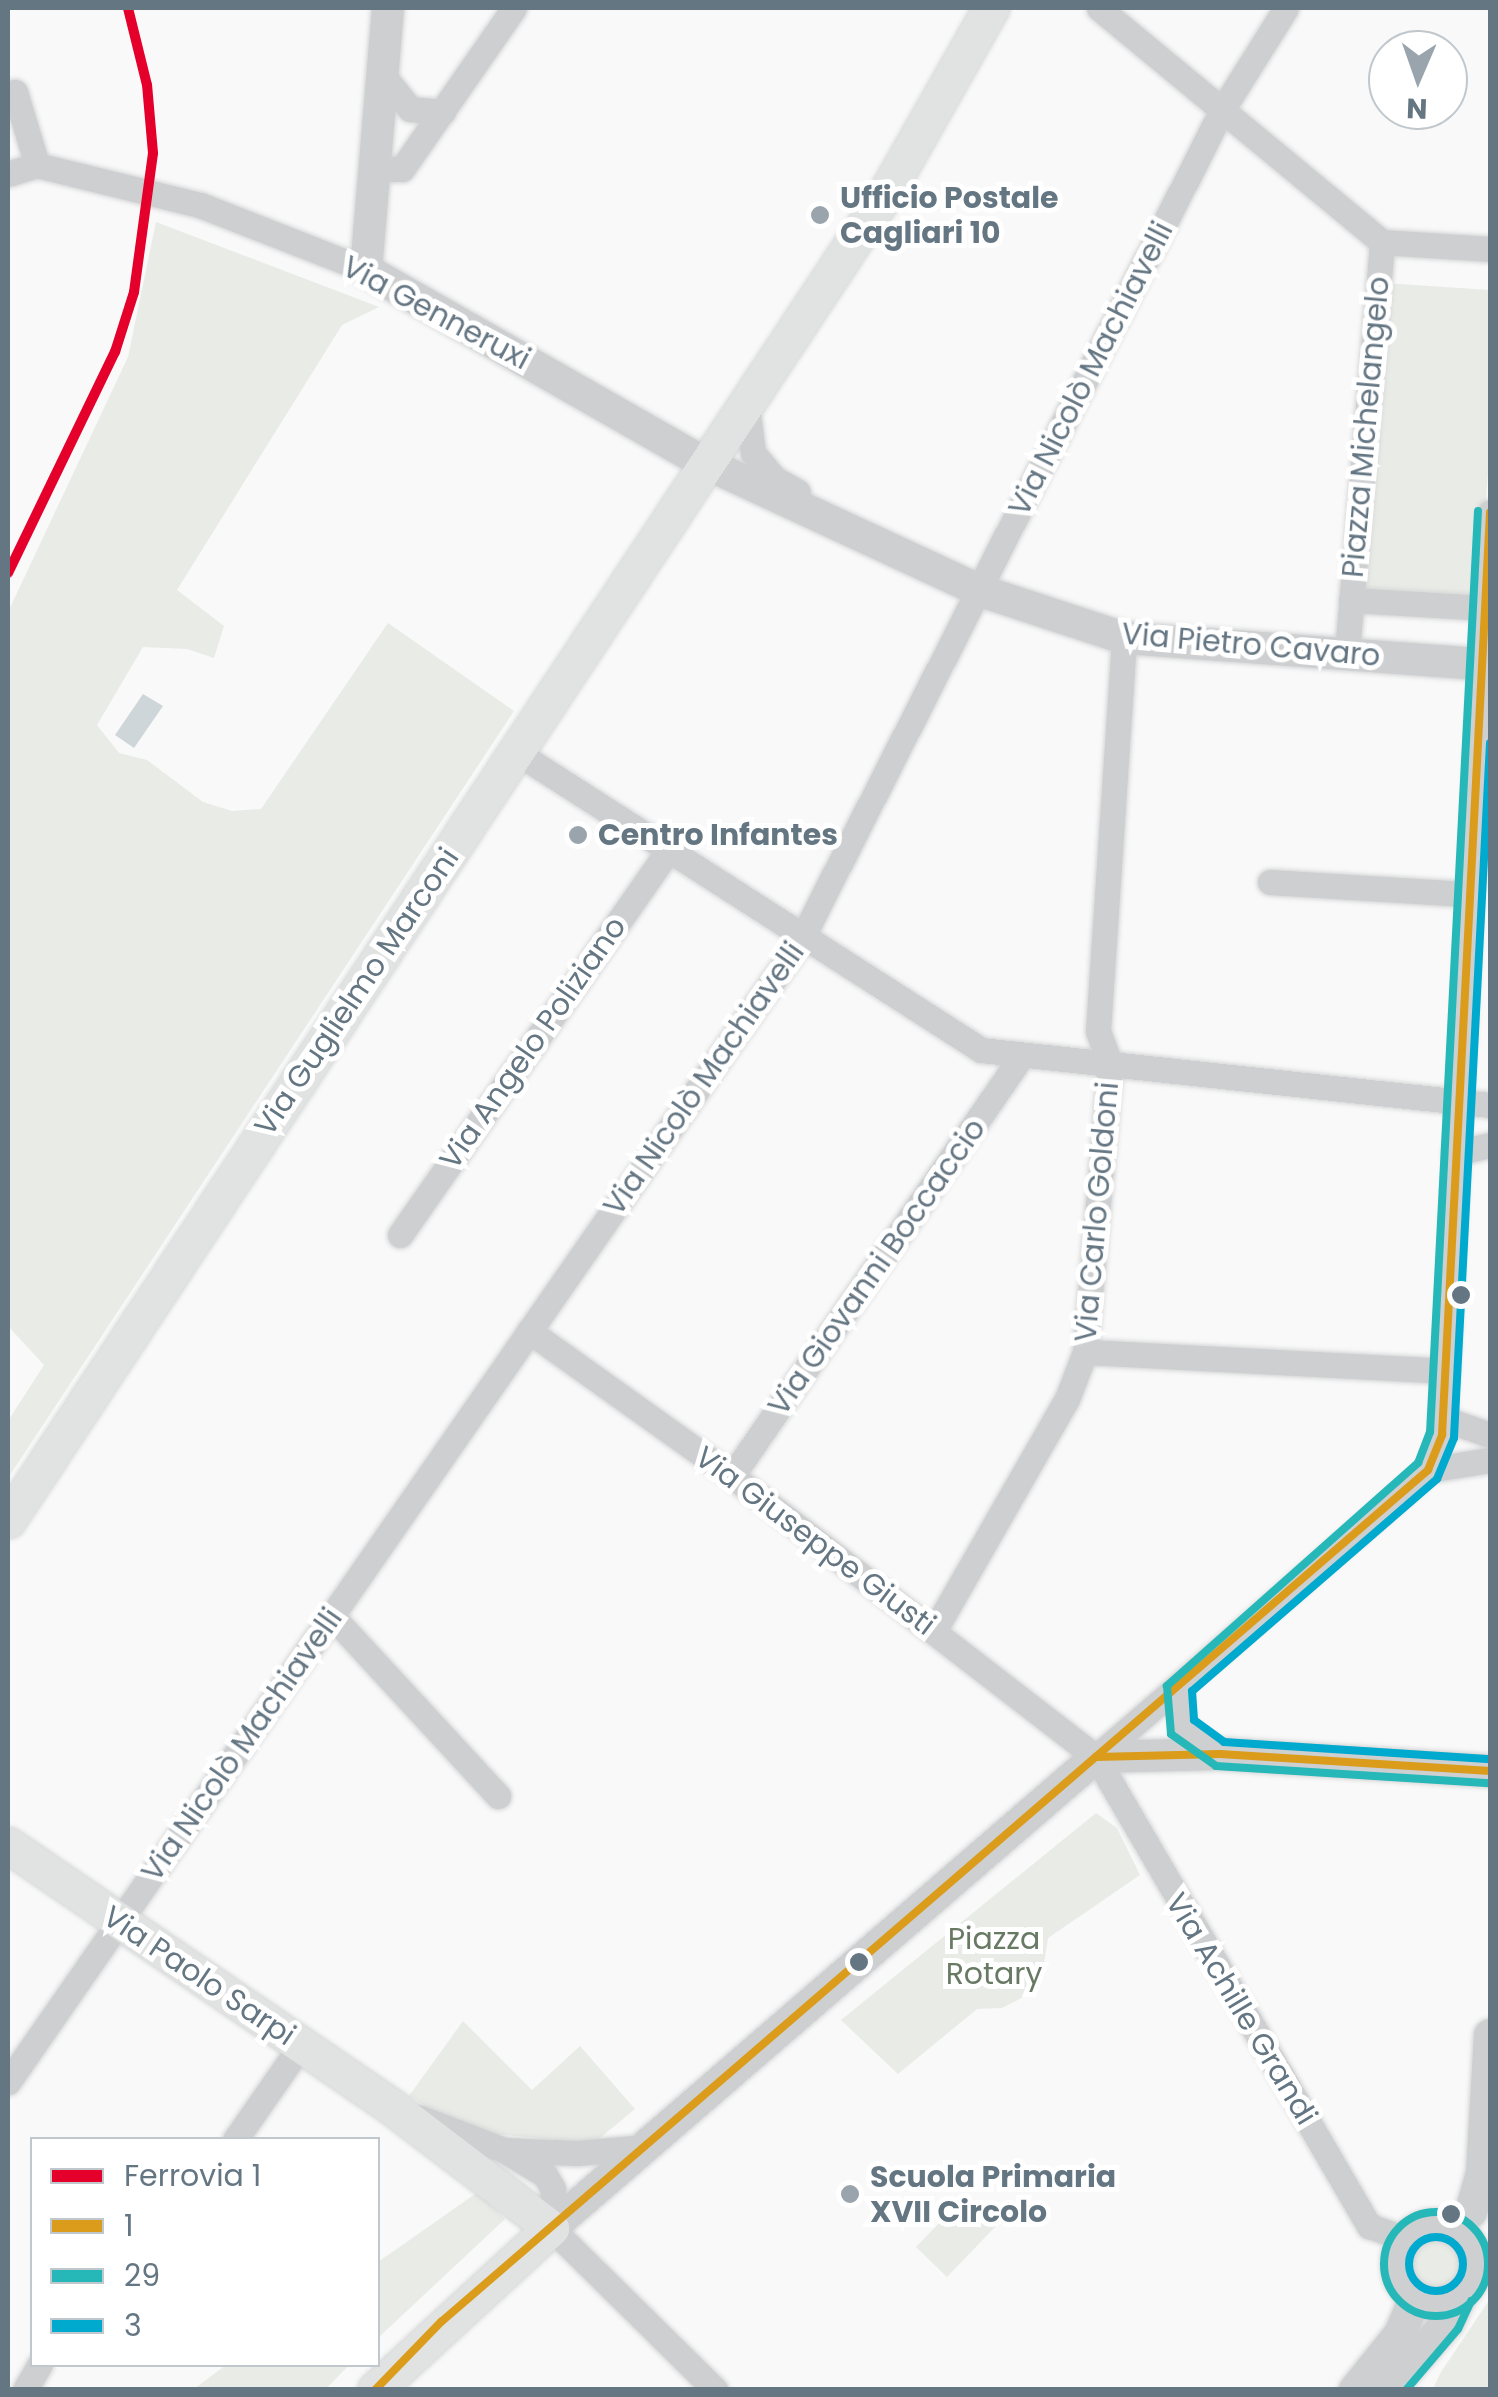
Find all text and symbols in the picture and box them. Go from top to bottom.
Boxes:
north arrow [1368,30,1468,130]
text: N [1406,89,1428,128]
place label: Ufficio Postale Cagliari 10 [840,180,1059,250]
marker: Ufficio Postale Cagliari 10 [809,204,831,226]
street label: Via Nicolò Machiavelli [1001,216,1181,522]
street label: Via Genneruxi [336,249,536,377]
street label: Piazza Michelangelo [1335,275,1397,579]
street label: Via Pietro Cavaro [1120,616,1382,674]
place label: Centro Infantes [598,817,838,853]
marker: Centro Infantes [567,824,589,846]
street label: Via Guglielmo Marconi [247,841,467,1143]
street label: Via Angelo Poliziano [432,910,634,1176]
street label: Via Nicolò Machiavelli [596,935,812,1223]
street label: Via Carlo Goldoni [1068,1080,1126,1344]
street label: Via Giovanni Boccaccio [761,1112,993,1422]
unlabelled marker [1451,1285,1471,1305]
street label: Via Giuseppe Giusti [688,1439,942,1643]
street label: Via Nicolò Machiavelli [134,1601,350,1889]
street label: Via Achille Grandi [1158,1887,1324,2131]
street label: Via Paolo Sarpi [96,1898,302,2054]
park label: Piazza Rotary [946,1921,1042,1992]
unlabelled marker [849,1952,869,1972]
legend [30,2137,380,2367]
text: Ferrovia 1 [124,2154,261,2197]
place label: Scuola Primaria XVII Circolo [870,2159,1116,2230]
marker: Scuola Primaria XVII Circolo [839,2183,861,2205]
text: 1 [124,2204,134,2247]
unlabelled marker [1441,2204,1461,2224]
text: 29 [124,2254,160,2297]
text: 3 [124,2304,142,2347]

